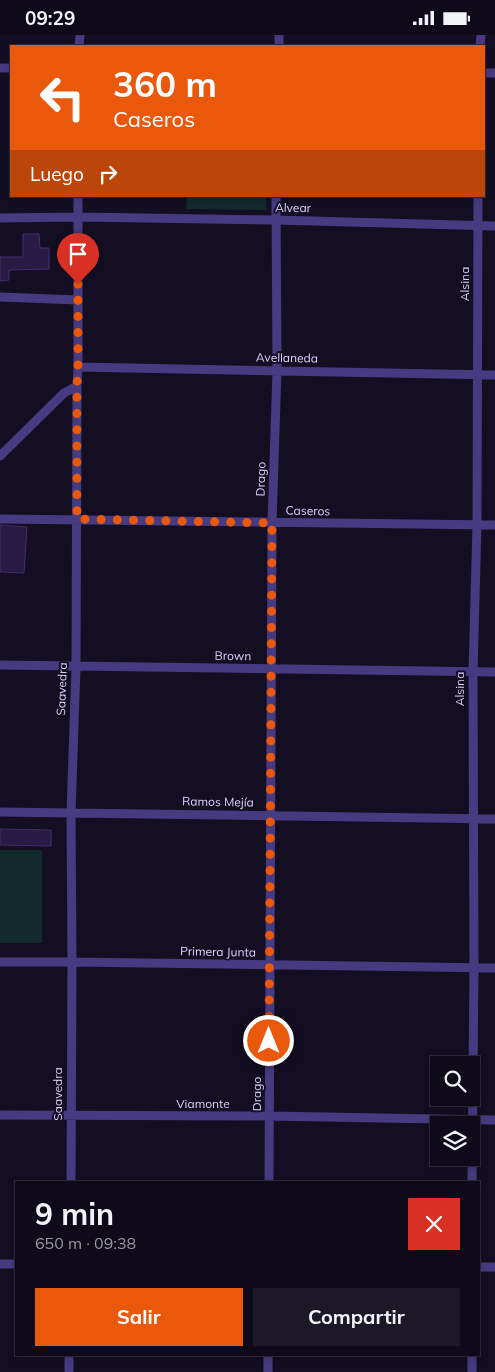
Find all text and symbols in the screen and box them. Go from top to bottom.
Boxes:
text: 09:29 [25,6,75,30]
text: 360 m [113,62,217,106]
icon: left [30,65,95,130]
text: Caseros [113,105,195,133]
icon: right [94,160,122,188]
text: Luego [30,162,84,186]
street label: Alvear [275,200,312,215]
pin [57,233,99,284]
icon: arrive [64,240,92,268]
street label: Alsina [457,267,472,301]
street label: Avellaneda [256,349,318,366]
street label: Drago [252,461,269,497]
street label: Caseros [285,503,331,518]
street label: Brown [215,648,251,663]
street label: Saavedra [53,662,70,716]
street label: Alsina [452,672,467,706]
street label: Ramos Mejía [182,793,254,810]
street label: Primera Junta [180,943,256,960]
position arrow [242,1014,294,1066]
map controls [430,1056,480,1166]
button: search [430,1056,480,1106]
street label: Saavedra [50,1067,65,1121]
street label: Drago [249,1077,264,1111]
street label: Viamonte [176,1096,230,1111]
button: layers [430,1116,480,1166]
text: 9 min [35,1195,114,1233]
button: close [408,1198,460,1250]
text: 650 m · 09:38 [35,1233,136,1253]
button: Salir [35,1288,243,1346]
button: Compartir [253,1288,460,1346]

